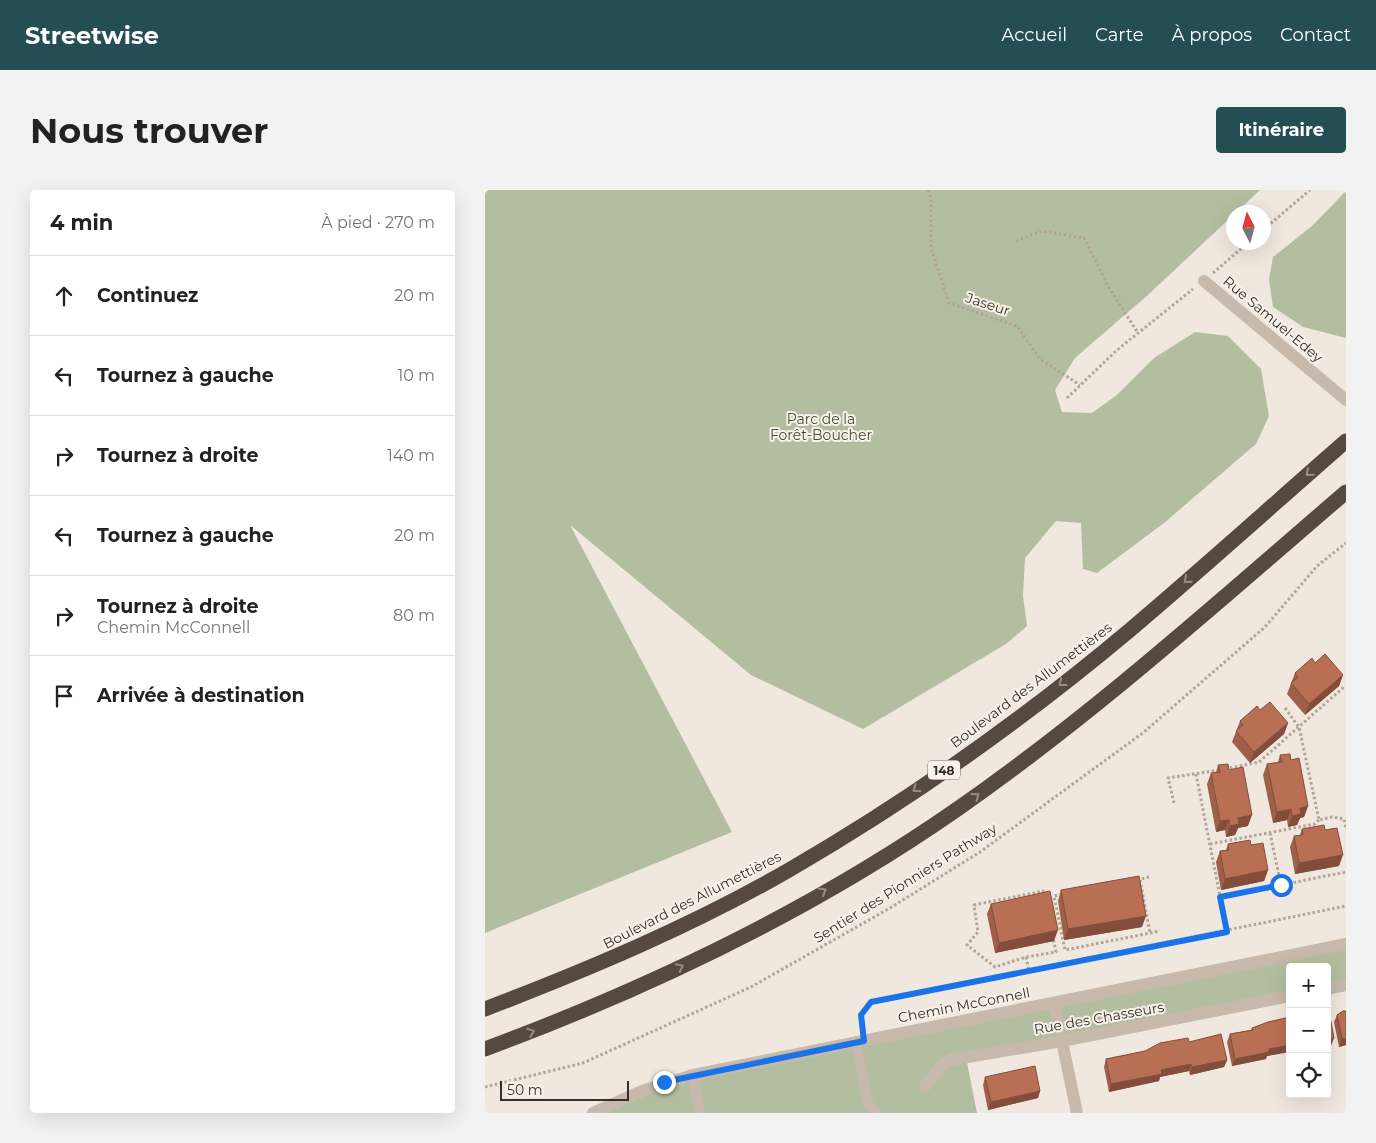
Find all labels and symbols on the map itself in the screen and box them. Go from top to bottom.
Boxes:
north arrow [1226,205,1271,250]
street label: Rue Samuel-Edey [1219,272,1327,366]
street label: Jaseur [963,288,1013,320]
park label: Parc de la Forêt-Boucher [770,410,872,444]
one-way arrow [1306,467,1315,476]
one-way arrow [1184,574,1193,583]
street label: Boulevard des Allumettières [947,618,1116,752]
one-way arrow [1059,678,1068,686]
road number: 148 [928,760,960,780]
one-way arrow [912,783,922,792]
one-way arrow [970,793,979,801]
street label: Sentier des Pionniers Pathway [810,819,1000,947]
street label: Boulevard des Allumettières [600,847,784,953]
route start [1270,874,1293,897]
one-way arrow [818,888,827,898]
one-way arrow [675,963,684,973]
street label: Chemin McConnell [896,983,1032,1027]
street label: Rue des Chasseurs [1033,998,1166,1038]
one-way arrow [526,1028,534,1038]
route end [653,1071,676,1094]
scale bar [500,1078,629,1101]

